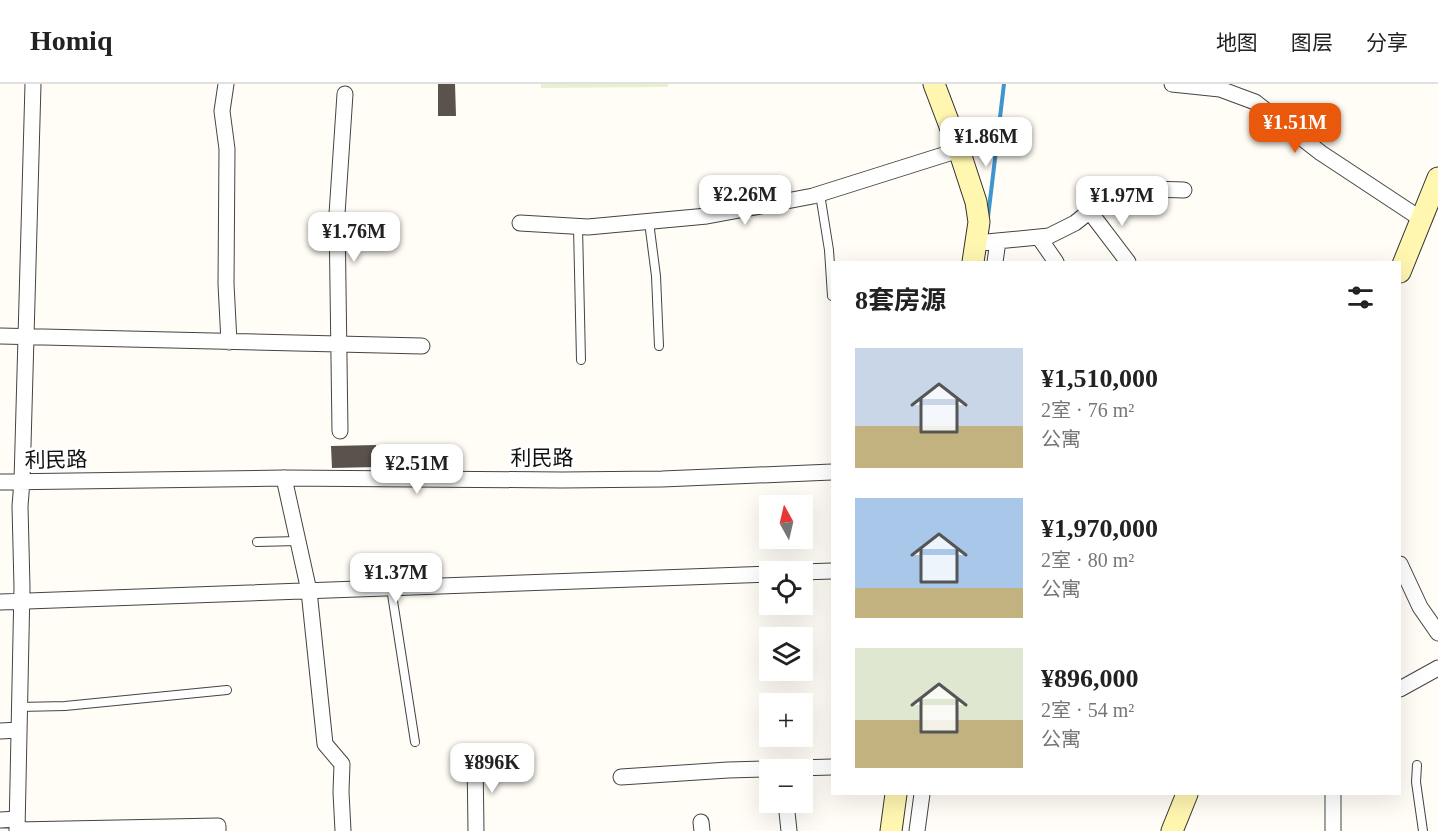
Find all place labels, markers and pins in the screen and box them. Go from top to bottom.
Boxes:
pin: ¥1.51M [1246,103,1344,154]
pin: ¥1.86M [937,117,1035,168]
pin: ¥2.26M [696,175,794,226]
pin: ¥1.97M [1073,176,1171,227]
pin: ¥1.76M [305,212,403,263]
pin: ¥2.51M [368,444,466,495]
pin: ¥1.37M [347,553,445,604]
pin: ¥896K [450,743,534,794]

